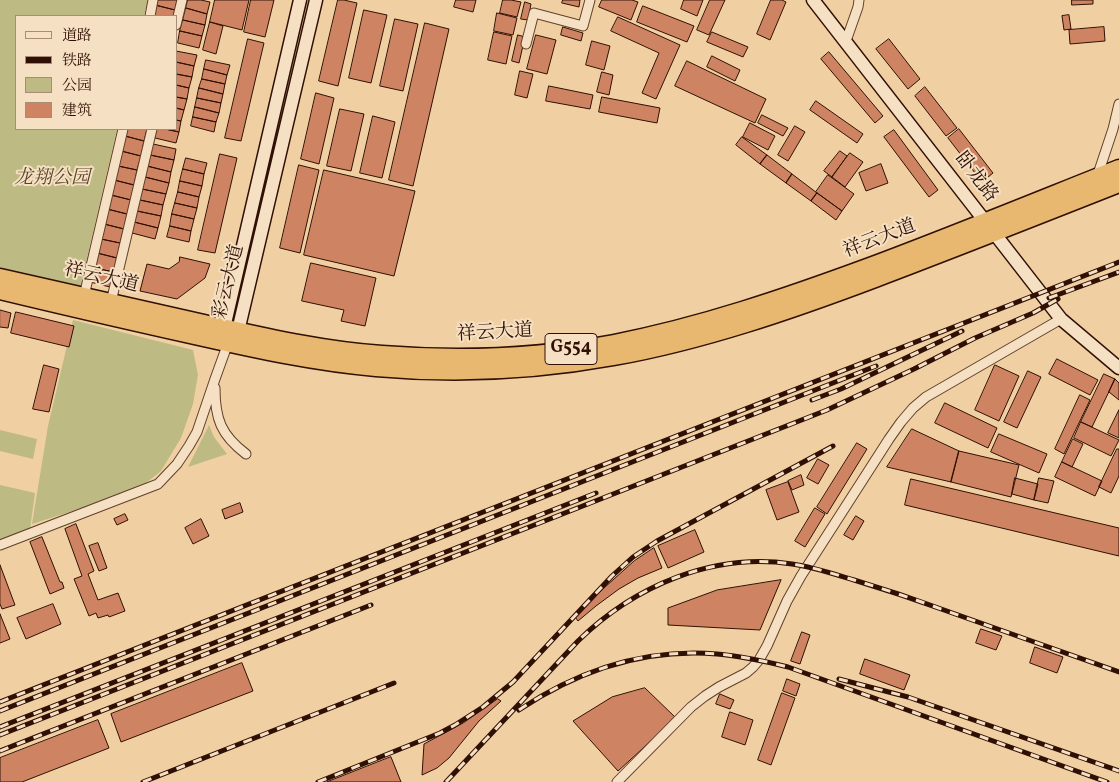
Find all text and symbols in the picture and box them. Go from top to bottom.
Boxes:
legend [15,15,178,130]
text: 道路 [62,26,92,47]
text: 铁路 [62,51,92,72]
text: 公园 [62,76,92,97]
text: 建筑 [62,101,92,122]
street label: 卧龙路 [948,149,1002,207]
park label: 龙翔公园 [14,169,90,191]
street label: 祥云大道 [840,216,920,264]
street label: 彩云大道 [210,242,250,322]
street label: 祥云大道 [61,259,141,299]
street label: 祥云大道 [456,321,534,347]
road number: G554 [545,334,597,364]

